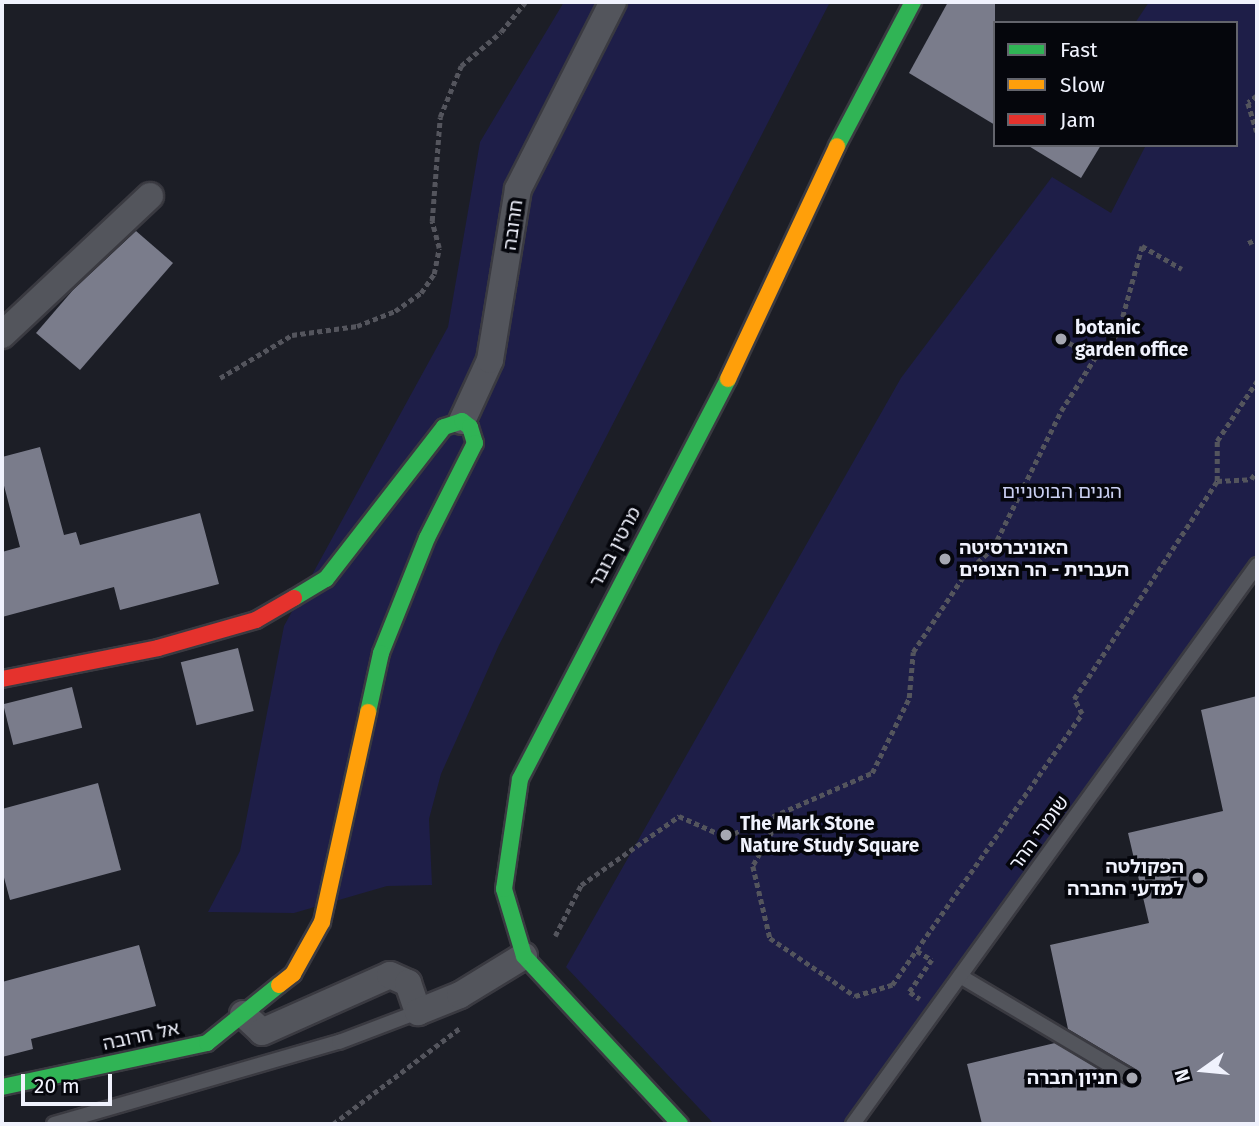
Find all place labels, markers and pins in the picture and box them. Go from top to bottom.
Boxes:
place label: botanic garden office [1075,317,1188,361]
marker: botanic garden office [1053,331,1069,347]
place label: האוניברסיטה העברית - הר הצופים [959,537,1129,581]
marker: האוניברסיטה העברית - הר הצופים [937,551,953,567]
place label: The Mark Stone Nature Study Square [740,813,919,857]
marker: The Mark Stone Nature Study Square [718,827,734,843]
place label: הפקולטה למדעי החברה [1067,856,1184,900]
marker: הפקולטה למדעי החברה [1190,870,1206,886]
place label: חניון חברה [1027,1067,1118,1089]
marker: חניון חברה [1124,1070,1140,1086]

